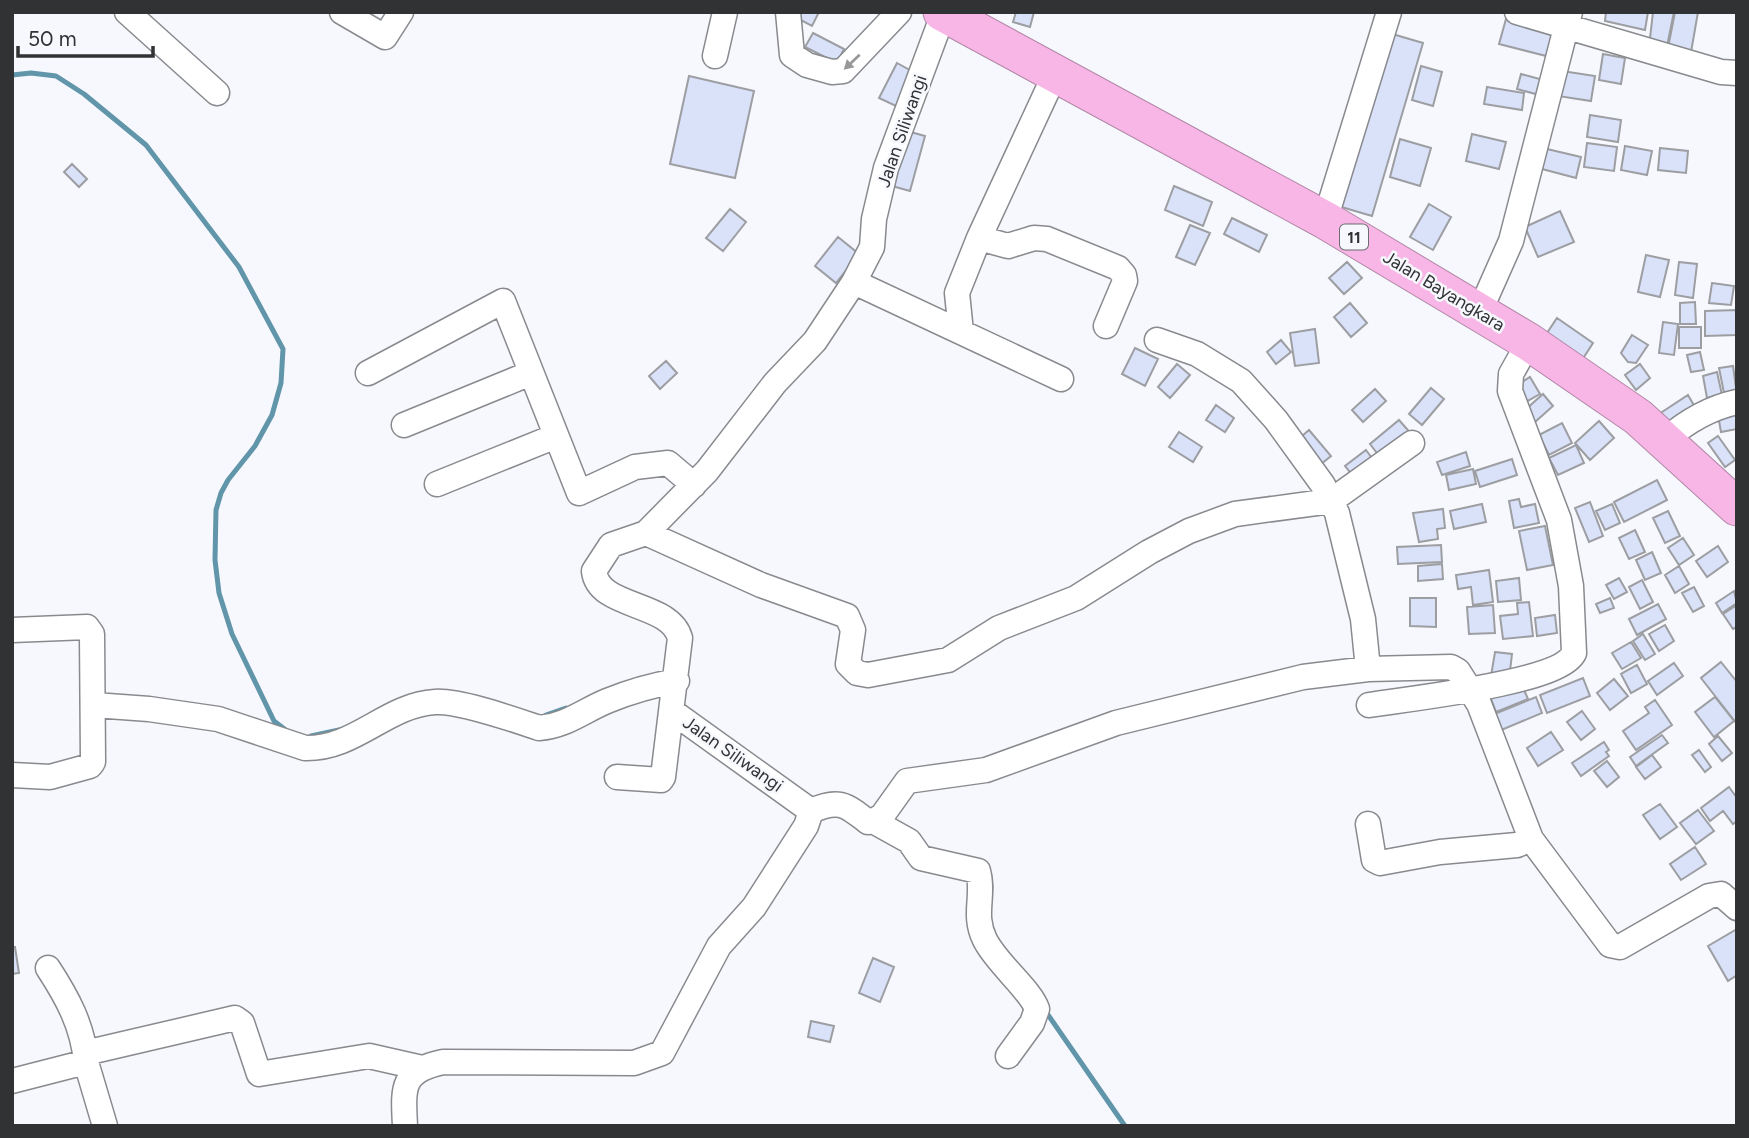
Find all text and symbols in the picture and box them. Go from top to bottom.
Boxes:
scale bar [18,14,152,58]
text: 50 m [28,26,77,51]
one-way arrow [844,54,861,71]
street label: Jalan Siliwangi [873,72,931,190]
road number: 11 [1340,224,1368,249]
street label: Jalan Bayangkara [1379,246,1509,336]
street label: Jalan Siliwangi [679,711,787,797]

